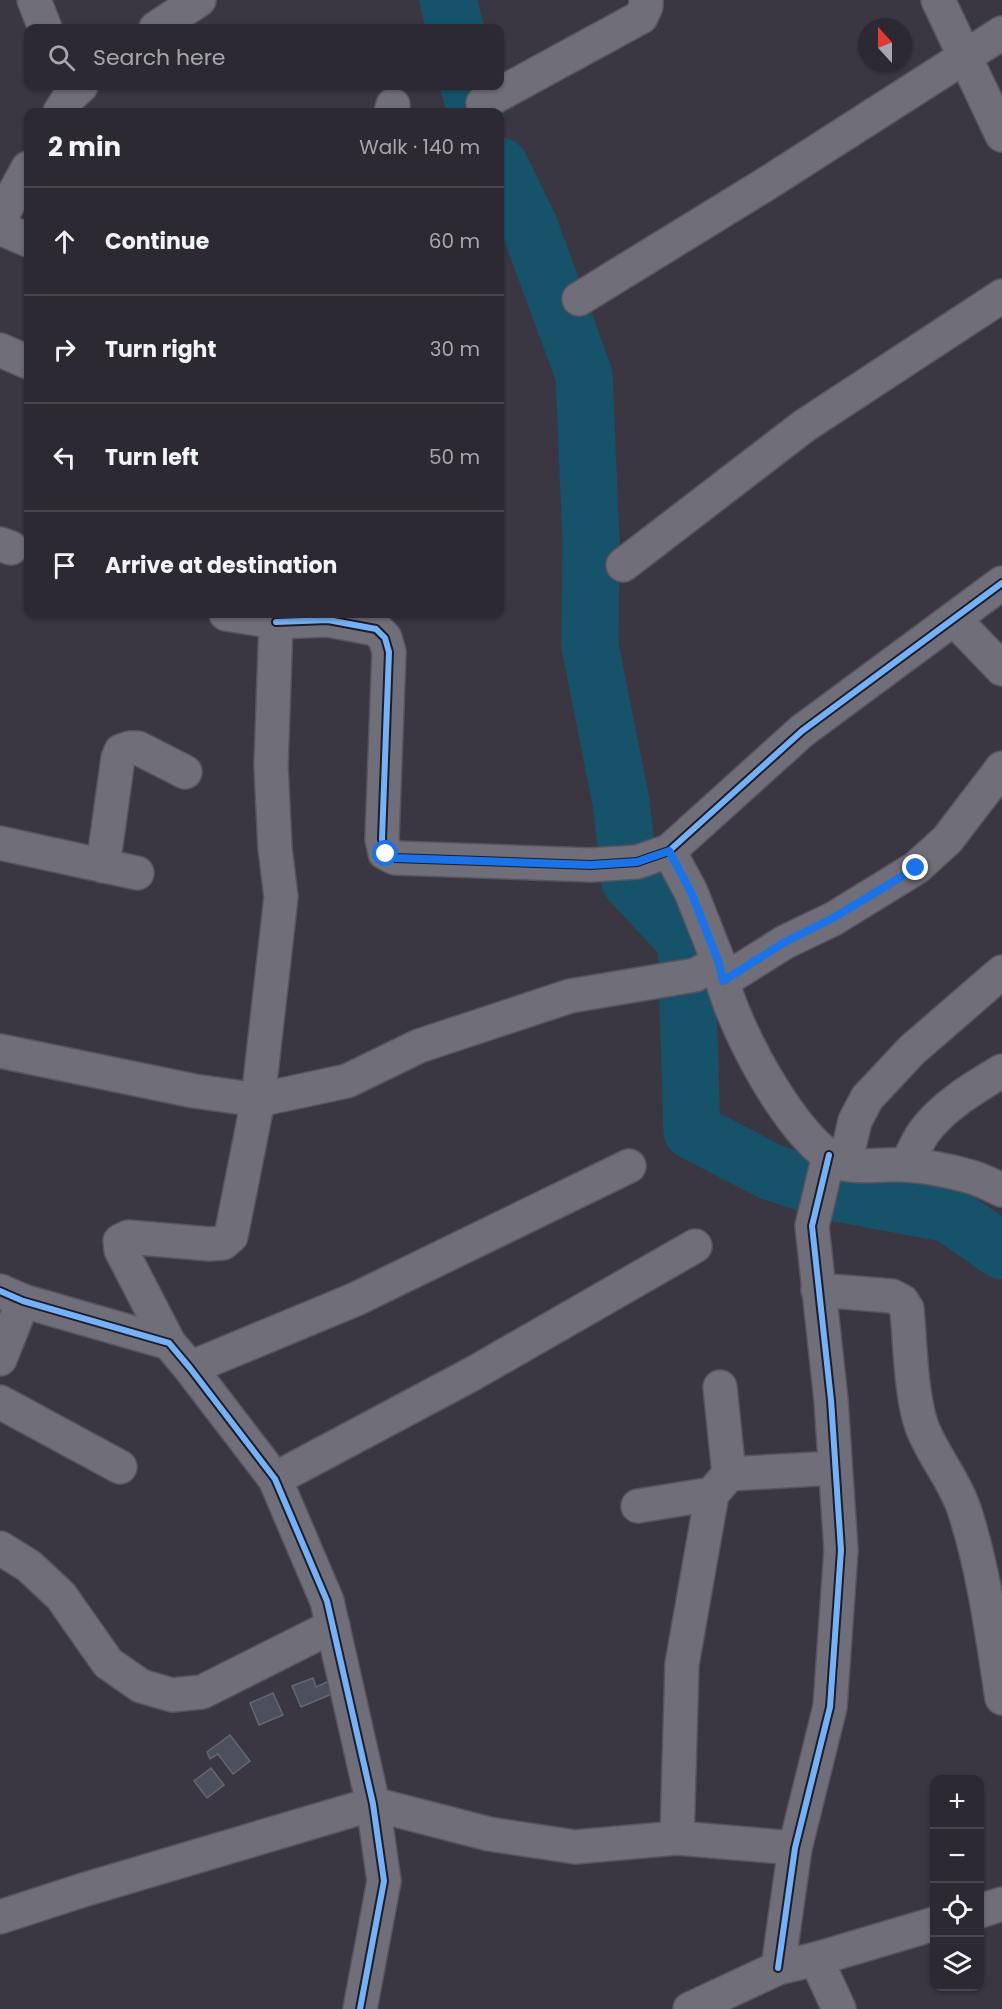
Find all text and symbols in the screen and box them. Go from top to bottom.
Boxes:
north arrow [858,18,912,72]
search box [24,24,504,90]
icon: search [45,41,78,74]
text: Search here [93,42,226,73]
text: 2 min [48,129,121,165]
text: Walk · 140 m [359,133,480,161]
icon: ahead [48,225,81,258]
text: Continue [105,226,209,257]
text: 60 m [429,227,480,255]
icon: right [48,333,81,366]
text: Turn right [105,334,216,365]
text: 30 m [430,335,480,363]
icon: left [48,441,81,474]
text: Turn left [105,442,199,473]
text: 50 m [429,443,480,471]
icon: arrive [48,549,81,582]
text: Arrive at destination [105,550,337,581]
route start [372,840,398,866]
route end [902,854,928,880]
map controls [930,1775,984,1991]
button: + [930,1775,984,1829]
button: − [930,1829,984,1883]
button: locate [930,1883,984,1937]
button: layers [930,1937,984,1991]

